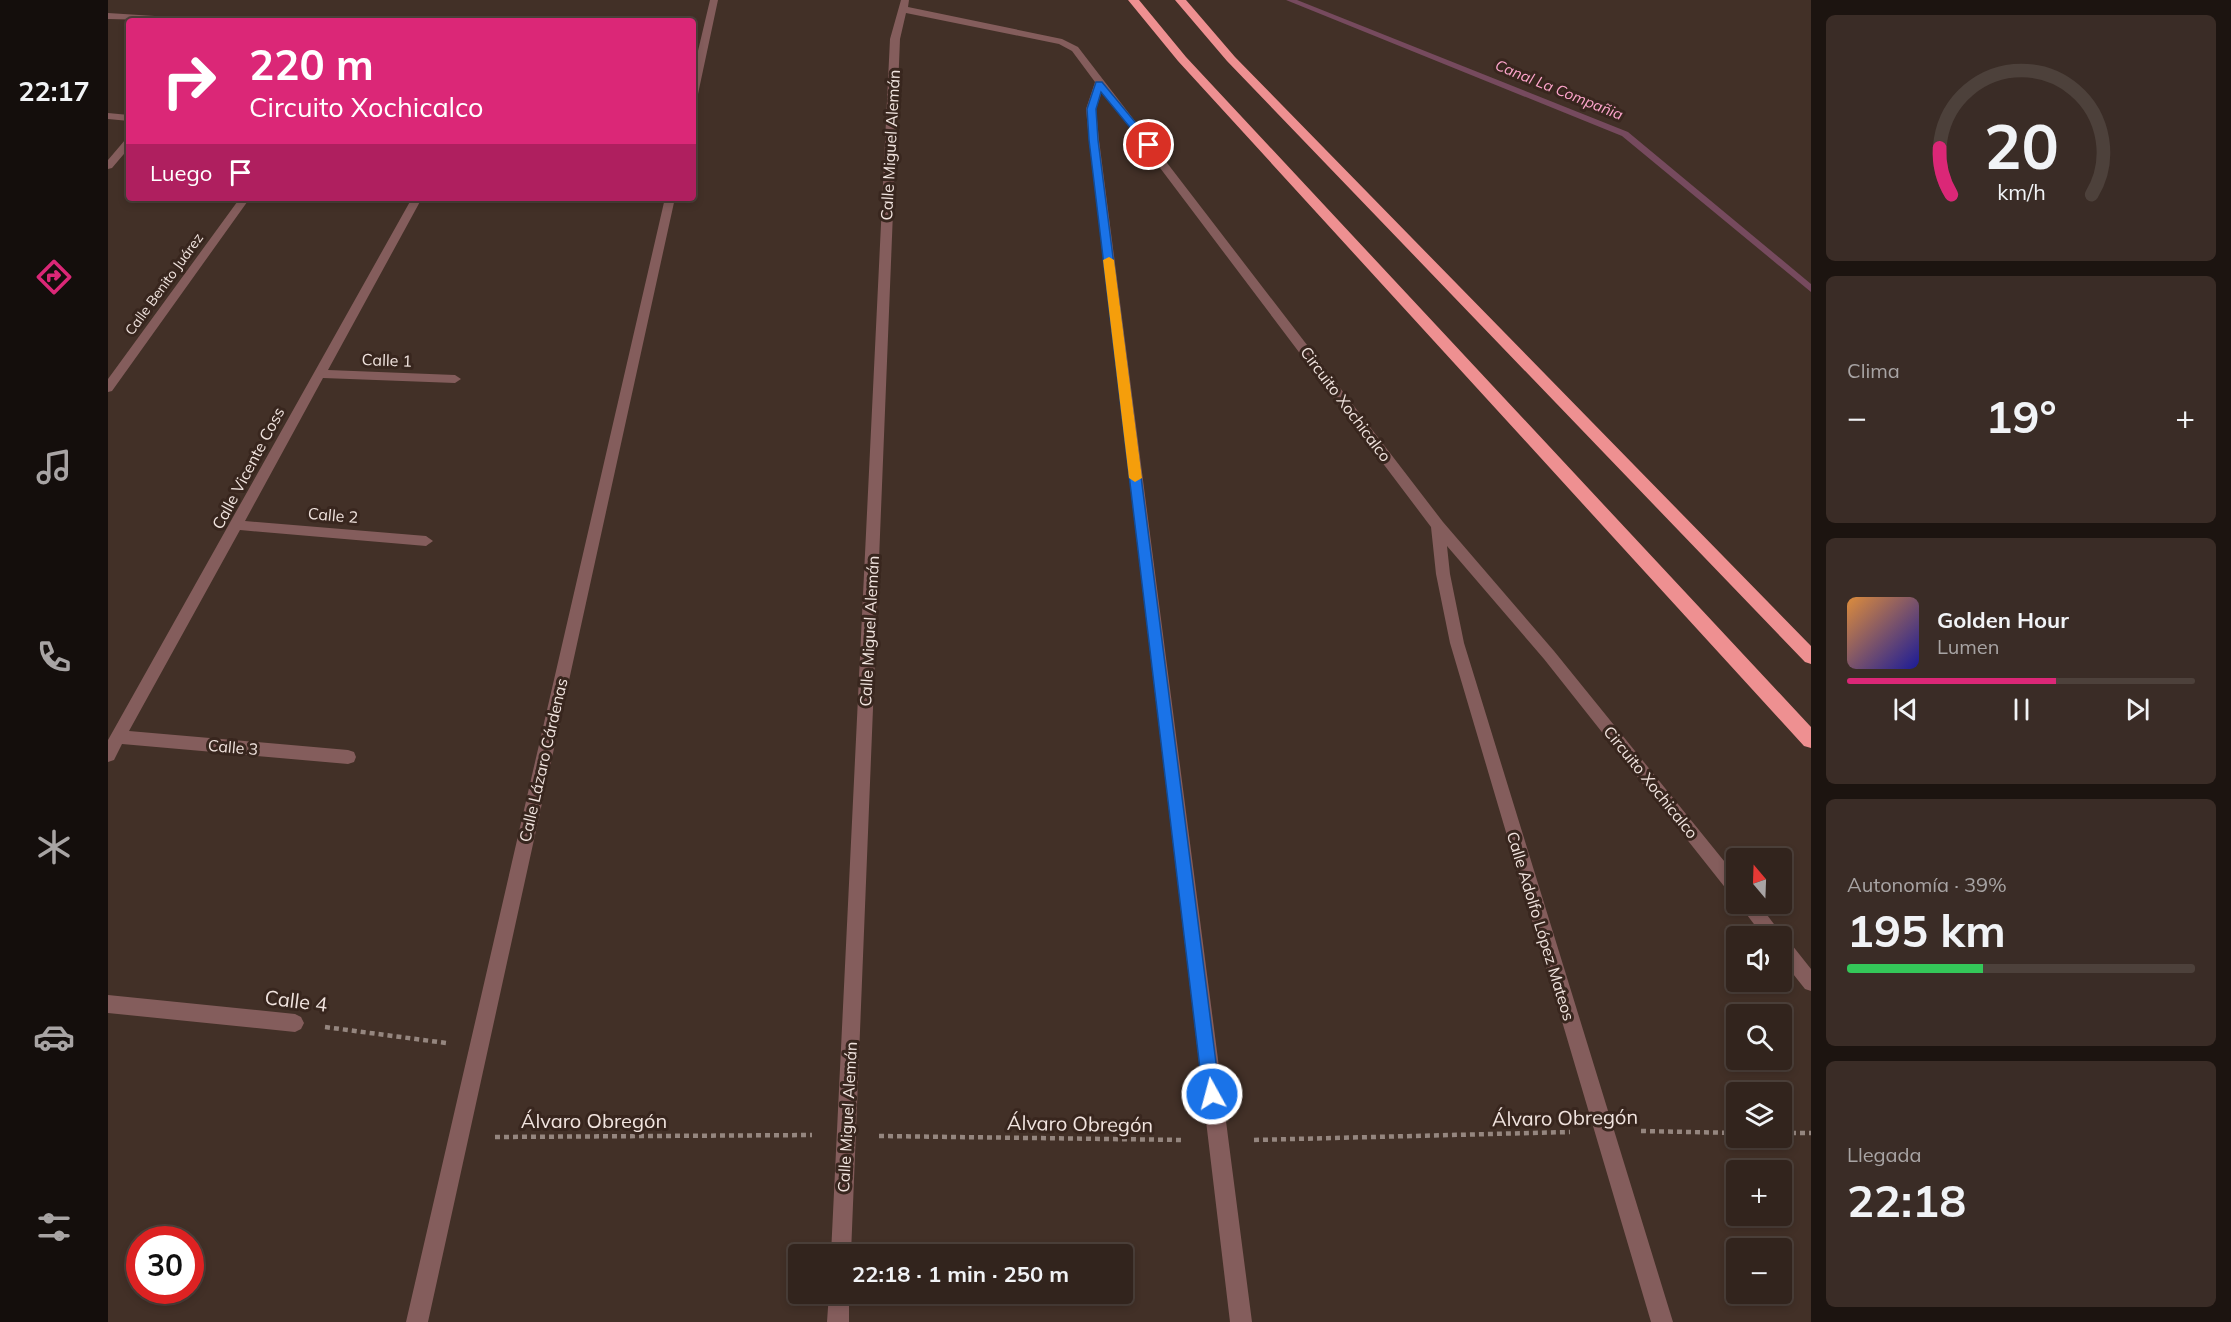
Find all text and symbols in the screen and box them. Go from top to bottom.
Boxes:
text: 220 m [249,38,374,91]
icon: right [150,42,228,120]
water label: Canal La Compañia [1492,55,1626,124]
street label: Calle Miguel Alemán [876,69,904,221]
text: 22:17 [18,74,90,108]
text: Circuito Xochicalco [249,90,484,124]
text: 20 [1984,106,2058,185]
pin [1123,119,1174,170]
icon: arrive [1132,128,1165,161]
icon: arrive [224,156,257,189]
text: Luego [150,159,212,187]
text: km/h [1997,179,2045,206]
street label: Calle Benito Juárez [121,229,207,339]
icon: directions [33,256,75,298]
street label: Circuito Xochicalco [1296,342,1396,466]
street label: Calle 1 [361,349,413,371]
text: Clima [1847,358,1900,383]
text: 19° [1985,388,2057,444]
text: − [1847,396,1867,437]
text: + [2175,396,2195,437]
street label: Calle Vicente Coss [207,403,289,532]
icon: music [33,446,75,488]
street label: Calle 2 [307,503,359,527]
street label: Calle Miguel Alemán [855,555,883,707]
text: Golden Hour [1937,606,2069,634]
text: Lumen [1937,634,1999,659]
icon: phone [33,636,75,678]
street label: Calle Lázaro Cárdenas [514,676,572,844]
icon: previous [1889,693,1922,726]
icon: pause [2005,693,2038,726]
icon: next [2121,693,2154,726]
street label: Circuito Xochicalco [1599,722,1703,842]
street label: Calle 3 [207,735,259,759]
icon: climate [33,826,75,868]
street label: Calle Adolfo López Mateos [1503,829,1579,1023]
north arrow [1726,848,1792,914]
map controls [1726,848,1792,1304]
text: Autonomía · 39% [1847,872,2007,897]
text: 195 km [1847,902,2006,958]
button: sound [1726,926,1792,992]
street label: Calle 4 [263,984,329,1017]
button: search [1726,1004,1792,1070]
icon: car [33,1016,75,1058]
street label: Calle Miguel Alemán [833,1041,861,1193]
position arrow [1180,1062,1244,1126]
button: layers [1726,1082,1792,1148]
street label: Álvaro Obregón [1492,1104,1638,1131]
street label: Álvaro Obregón [521,1108,667,1133]
street label: Álvaro Obregón [1007,1110,1153,1137]
text: Llegada [1847,1142,1922,1167]
button: + [1726,1160,1792,1226]
text: 22:18 [1847,1172,1966,1228]
icon: filters [33,1206,75,1248]
speed limit sign: 30 [126,1226,204,1304]
button: − [1726,1238,1792,1304]
text: 22:18 · 1 min · 250 m [852,1260,1069,1288]

